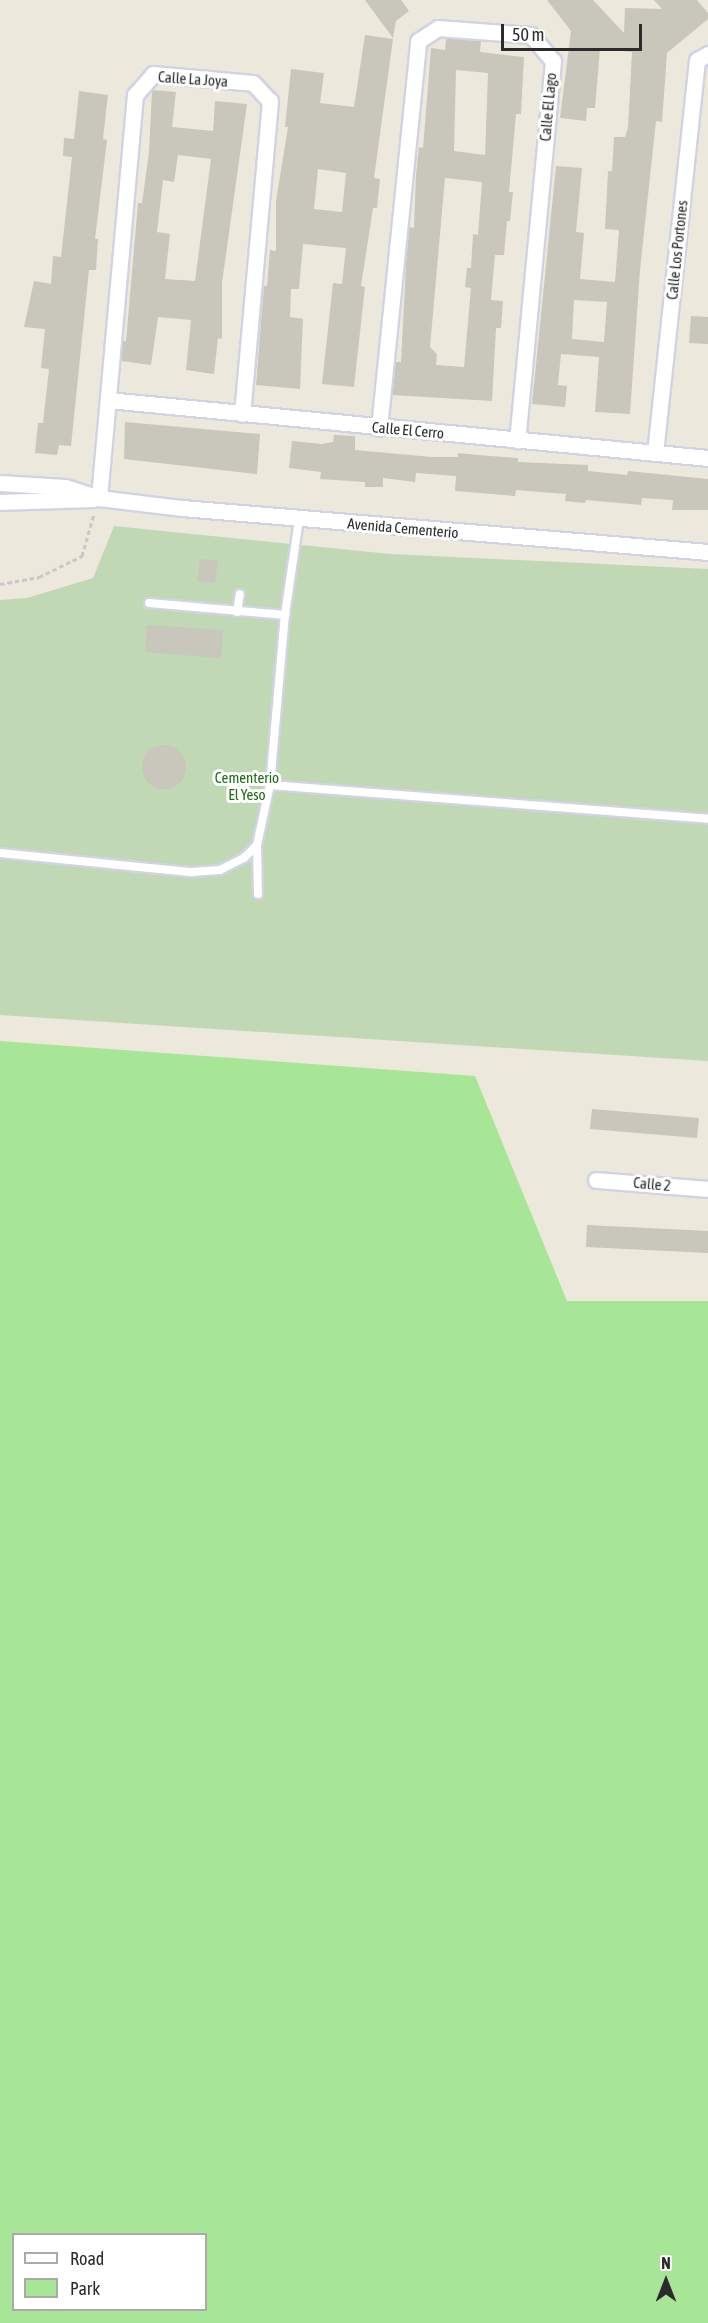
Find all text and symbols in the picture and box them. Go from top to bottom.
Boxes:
scale bar [504,12,645,50]
text: 50 m [512,24,544,45]
street label: Calle La Joya [157,68,229,90]
street label: Calle El Lago [536,72,560,142]
street label: Calle Los Portones [663,199,691,301]
street label: Calle El Cerro [371,418,445,442]
street label: Avenida Cementerio [347,514,459,542]
park label: Cementerio El Yeso [215,768,279,803]
street label: Calle 2 [633,1173,671,1195]
legend [12,2233,207,2311]
text: Road [70,2248,104,2269]
north arrow [636,2251,696,2311]
text: N [661,2254,671,2272]
text: Park [70,2278,100,2299]

